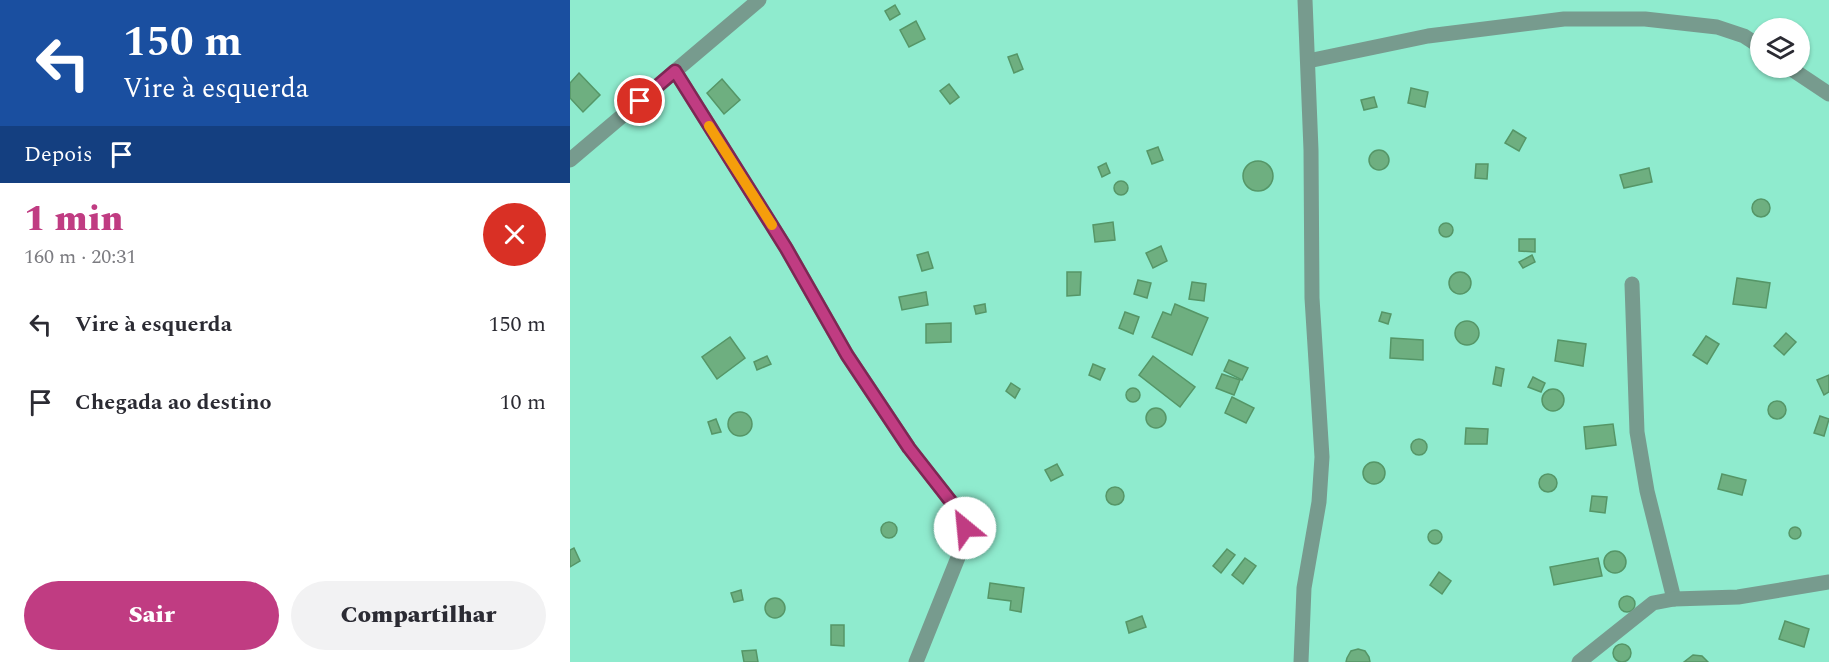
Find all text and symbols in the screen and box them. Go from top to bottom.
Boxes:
text: 150 m [123,11,242,74]
map controls [1750,18,1810,78]
button: layers [1750,18,1810,78]
icon: left [24,24,102,102]
text: Vire à esquerda [123,68,309,110]
pin [614,75,665,126]
icon: arrive [623,84,656,117]
text: Depois [24,138,93,171]
icon: arrive [105,138,138,171]
text: 1 min [24,192,124,247]
button: close [483,203,546,266]
text: 160 m · 20:31 [24,242,136,272]
icon: left [24,308,57,341]
text: Vire à esquerda [75,308,232,341]
text: 150 m [489,308,546,341]
icon: arrive [24,386,57,419]
text: Chegada ao destino [75,386,272,419]
text: 10 m [500,386,546,419]
position arrow [933,496,997,560]
button: Sair [24,581,279,650]
button: Compartilhar [291,581,546,650]

